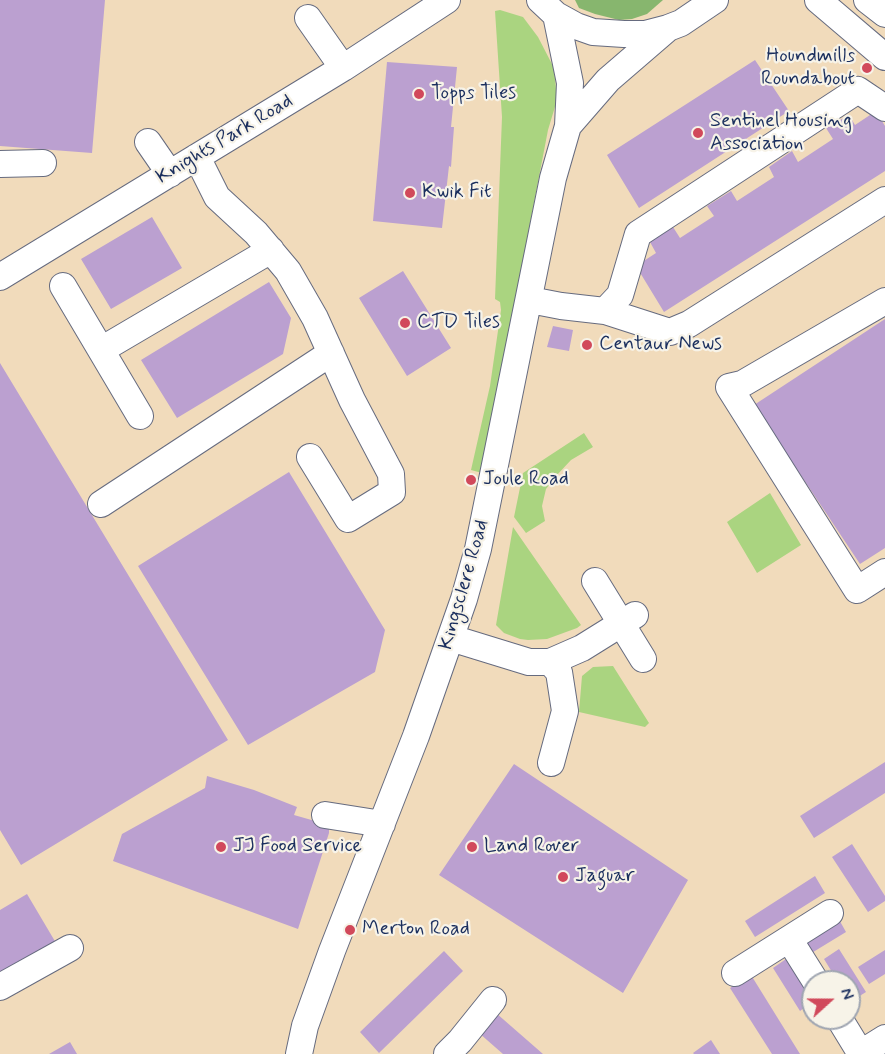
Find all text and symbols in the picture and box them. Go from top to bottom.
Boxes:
place label: Houndmills Roundabout [761,45,855,92]
marker: Houndmills Roundabout [860,61,874,75]
place label: Topps Tiles [431,82,516,106]
marker: Topps Tiles [412,87,426,101]
street label: Knights Park Road [152,90,298,190]
place label: Sentinel Housing Association [710,110,852,157]
marker: Sentinel Housing Association [691,126,705,140]
place label: Kwik Fit [422,181,491,205]
marker: Kwik Fit [403,186,417,200]
place label: CTD Tiles [417,311,500,335]
marker: CTD Tiles [398,316,412,330]
place label: Centaur News [599,333,722,357]
marker: Centaur News [580,338,594,352]
place label: Joule Road [483,468,569,492]
marker: Joule Road [464,473,478,487]
street label: Kingsclere Road [435,517,495,653]
place label: JJ Food Service [233,835,362,859]
place label: Land Rover [484,835,579,859]
marker: JJ Food Service [214,840,228,854]
marker: Land Rover [465,840,479,854]
place label: Jaguar [575,865,635,889]
marker: Jaguar [556,870,570,884]
place label: Merton Road [362,918,470,942]
marker: Merton Road [343,923,357,937]
north arrow [801,970,861,1030]
text: N [835,985,858,1003]

